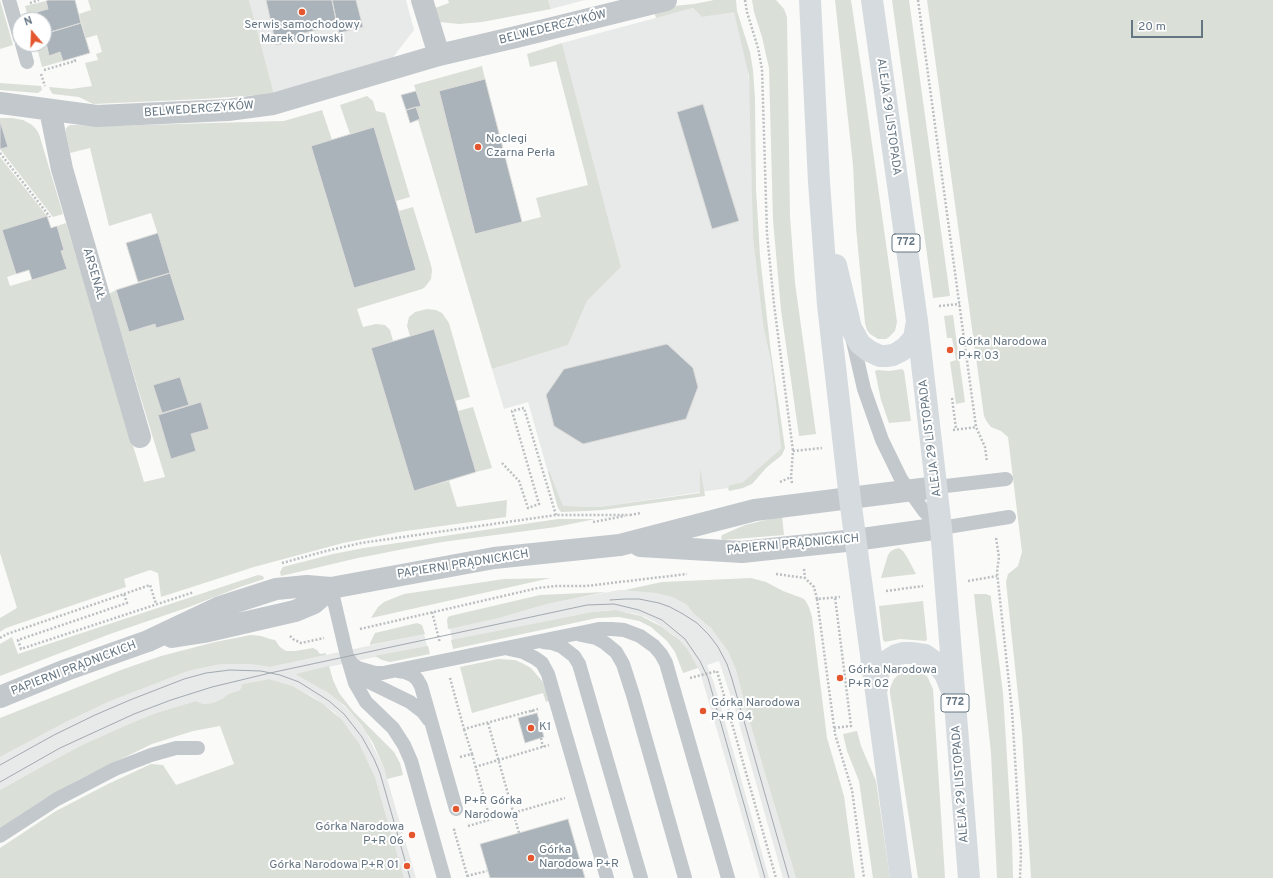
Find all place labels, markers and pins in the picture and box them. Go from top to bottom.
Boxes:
marker: Serwis samochodowy Marek Orłowski [297,7,307,17]
place label: Serwis samochodowy Marek Orłowski [244,19,360,47]
place label: Noclegi Czarna Perła [486,133,555,161]
marker: Noclegi Czarna Perła [473,142,483,152]
place label: Górka Narodowa P+R 03 [958,336,1047,364]
marker: Górka Narodowa P+R 03 [945,345,955,355]
place label: Górka Narodowa P+R 02 [848,664,937,692]
marker: Górka Narodowa P+R 02 [835,673,845,683]
place label: Górka Narodowa P+R 04 [711,697,800,725]
marker: Górka Narodowa P+R 04 [698,706,708,716]
place label: K1 [539,721,551,735]
marker: K1 [526,723,536,733]
place label: P+R Górka Narodowa [464,795,522,823]
marker: P+R Górka Narodowa [451,804,461,814]
place label: Górka Narodowa P+R 06 [315,821,404,849]
marker: Górka Narodowa P+R 06 [407,830,417,840]
place label: Górka Narodowa P+R [539,844,619,872]
marker: Górka Narodowa P+R [526,853,536,863]
place label: Górka Narodowa P+R 01 [269,859,399,873]
marker: Górka Narodowa P+R 01 [402,861,412,871]

